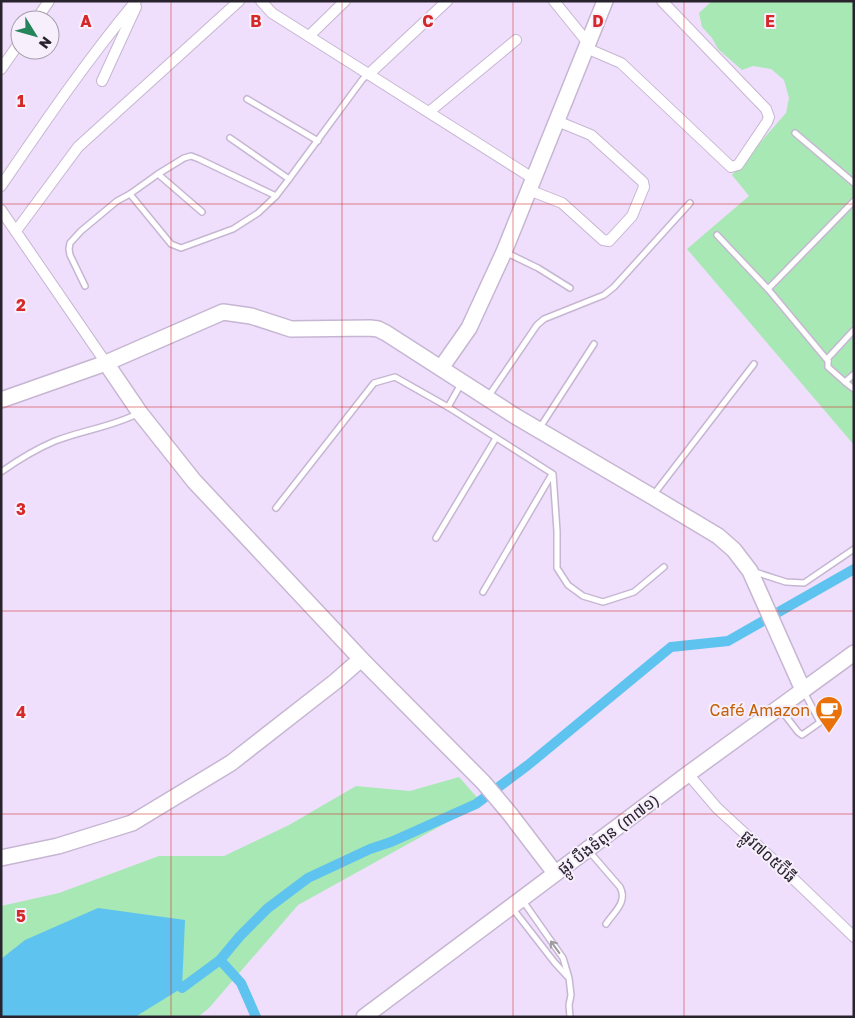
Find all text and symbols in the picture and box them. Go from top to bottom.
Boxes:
north arrow [10,10,60,60]
text: A [80,11,92,31]
text: B [250,11,262,31]
text: C [422,11,434,31]
text: D [592,11,604,31]
text: E [765,11,775,31]
text: N [36,34,56,52]
text: 1 [17,91,25,111]
text: 2 [16,295,26,315]
text: 3 [16,499,26,519]
cafe icon: Café Amazon [814,695,844,734]
place label: Café Amazon [710,700,810,720]
text: 4 [16,702,26,722]
street label: ផ្លូវ បឹងទំពុន (៣៧១) [553,789,666,883]
street label: ផ្លូវ៧០៥ប៊ីធី [734,824,802,890]
text: 5 [16,906,26,926]
one-way arrow [550,940,560,954]

